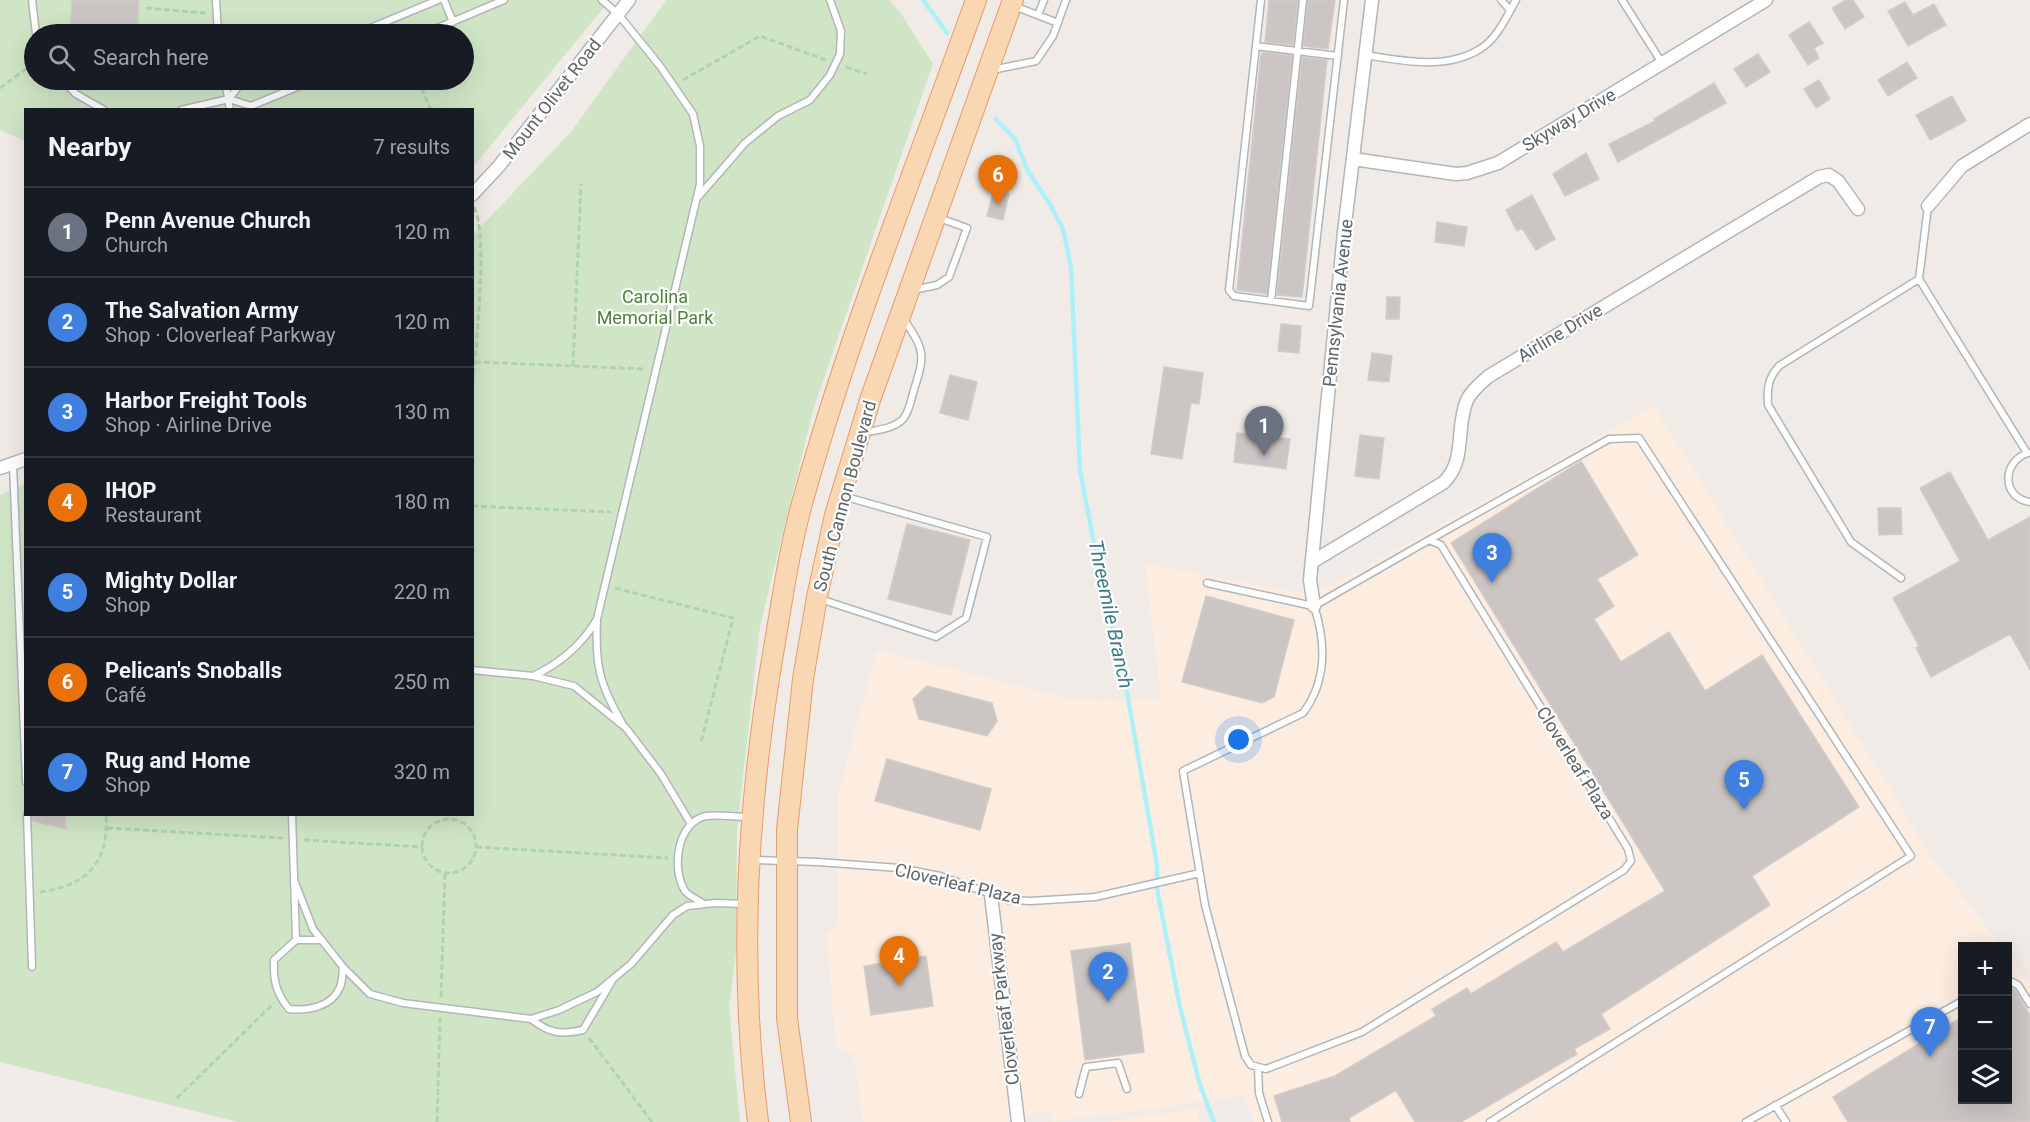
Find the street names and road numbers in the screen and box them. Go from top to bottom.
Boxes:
street label: Mount Olivet Road [498,34,605,163]
street label: Skyway Drive [1518,84,1619,156]
street label: Pennsylvania Avenue [1318,218,1357,388]
street label: Airline Drive [1513,299,1606,366]
street label: South Cannon Boulevard [809,398,880,594]
street label: Cloverleaf Plaza [1532,702,1619,823]
street label: Cloverleaf Plaza [893,859,1023,908]
street label: Cloverleaf Parkway [984,931,1023,1086]

